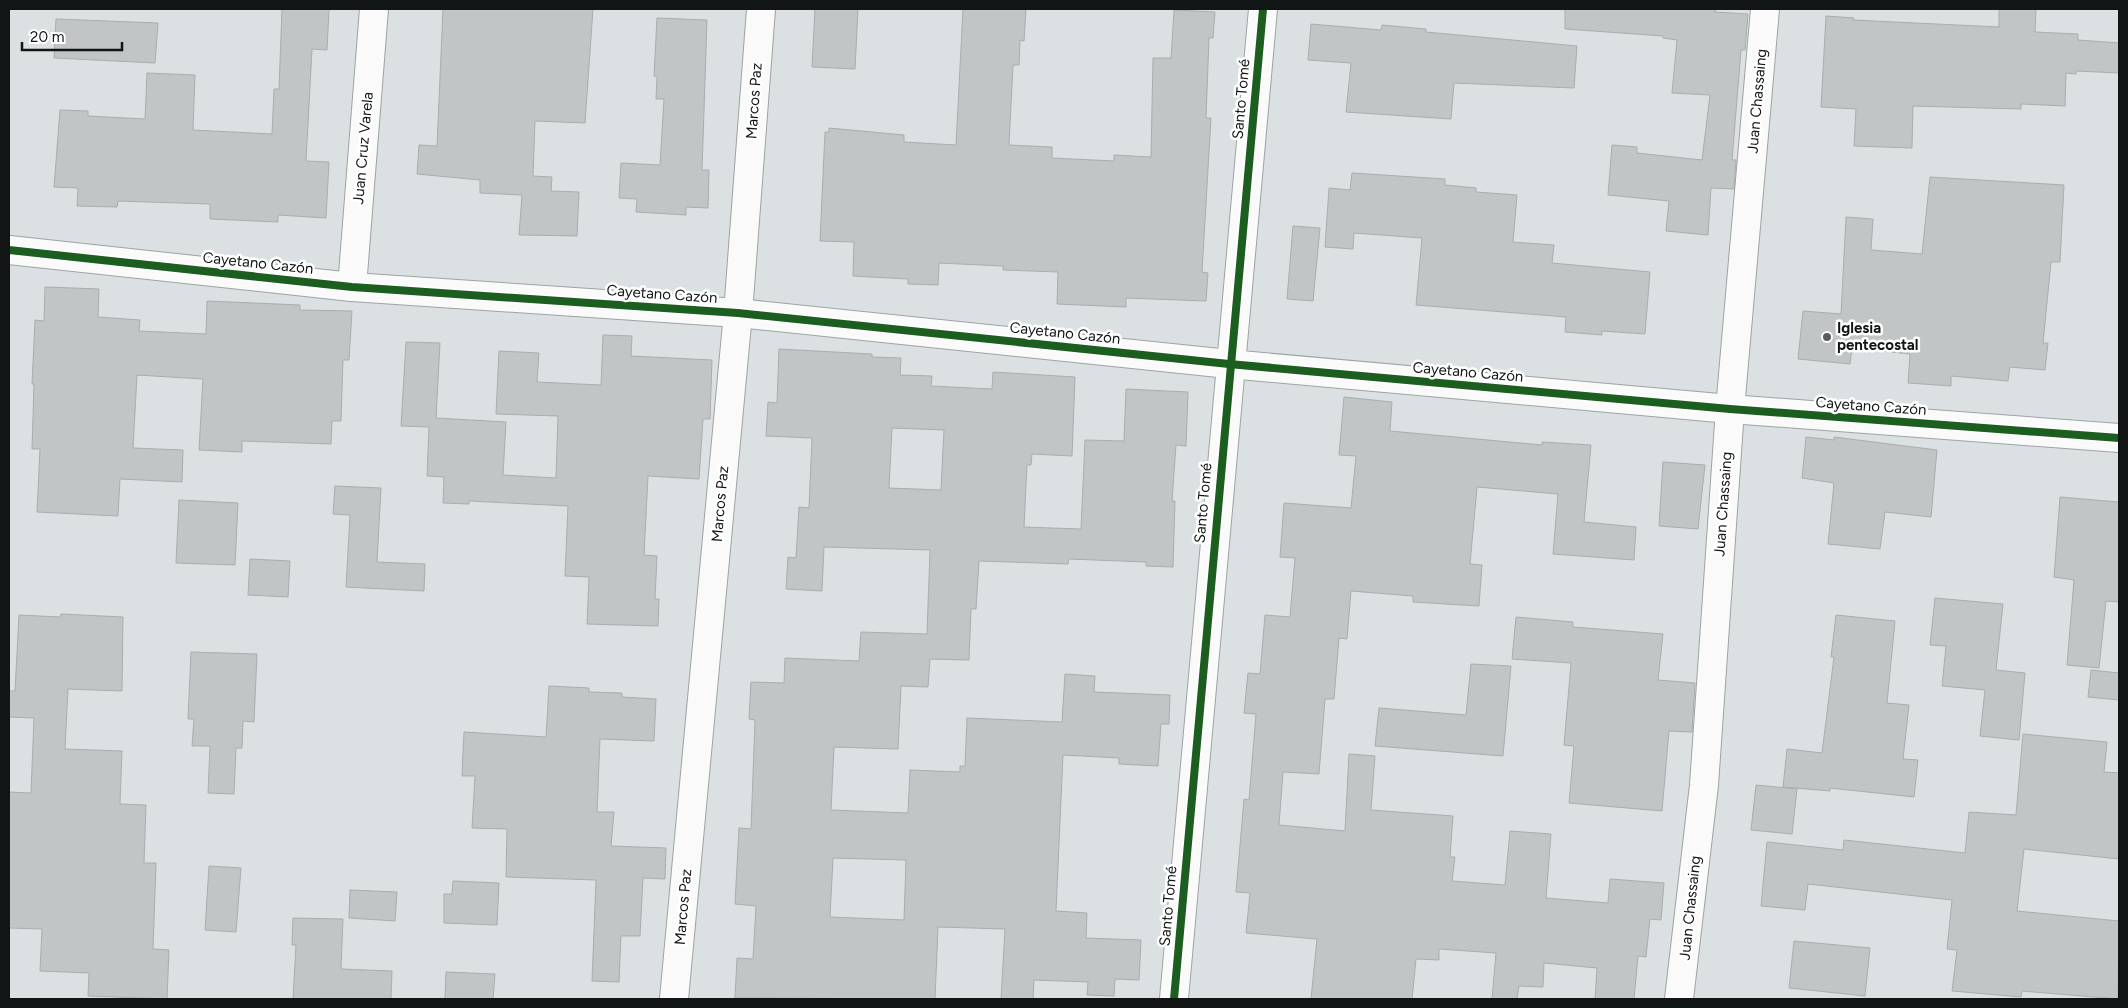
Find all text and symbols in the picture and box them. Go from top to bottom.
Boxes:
scale bar [22,20,122,52]
text: 20 m [30,28,64,46]
street label: Juan Chassaing [1743,48,1771,154]
street label: Santo Tomé [1229,58,1253,140]
street label: Marcos Paz [742,62,766,140]
street label: Juan Cruz Varela [349,91,377,205]
street label: Cayetano Cazón [202,248,314,278]
street label: Cayetano Cazón [606,281,718,307]
street label: Cayetano Cazón [1009,318,1121,348]
place label: Iglesia pentecostal [1837,319,1919,354]
marker: Iglesia pentecostal [1821,331,1833,343]
street label: Cayetano Cazón [1412,358,1524,386]
street label: Cayetano Cazón [1815,393,1927,419]
street label: Juan Chassaing [1710,451,1736,557]
street label: Santo Tomé [1191,462,1215,544]
street label: Marcos Paz [708,465,732,543]
street label: Juan Chassaing [1676,855,1704,961]
street label: Santo Tomé [1156,865,1180,947]
street label: Marcos Paz [671,868,695,946]

